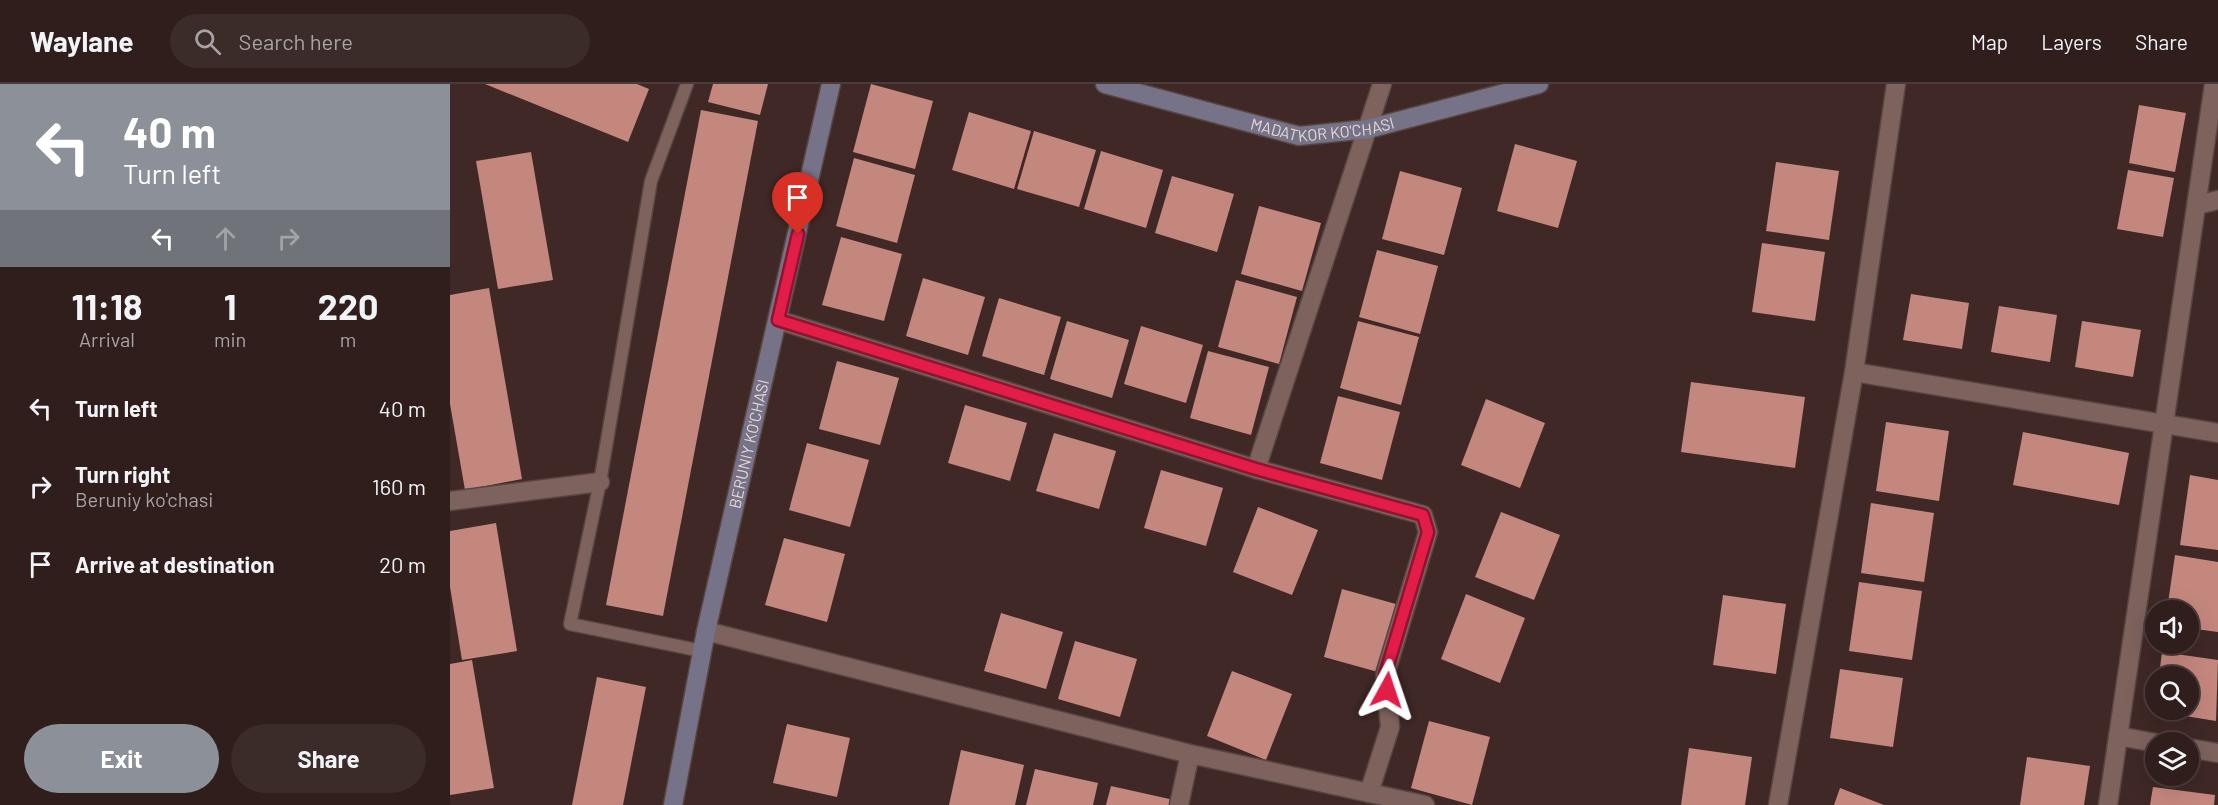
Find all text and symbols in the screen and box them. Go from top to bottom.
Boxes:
search box [170,14,590,68]
text: Waylane [30,24,134,58]
icon: search [191,25,224,58]
text: Search here [239,28,353,54]
text: Map [1971,29,2008,54]
text: Layers [2041,29,2102,54]
text: Share [2135,29,2188,54]
text: 40 m [123,106,216,156]
icon: left [24,108,102,186]
street label: MADATKOR KO'CHASI [1249,113,1396,145]
text: Turn left [123,157,221,189]
pin [772,172,823,234]
icon: arrive [781,181,814,214]
icon: left [146,222,179,255]
icon: ahead [209,222,242,255]
icon: right [272,222,305,255]
text: 11:18 [71,284,142,327]
text: 1 [224,284,236,327]
text: 220 [318,284,379,327]
text: Arrival [79,327,135,351]
text: min [214,327,246,351]
text: m [340,327,356,351]
street label: BERUNIY KO'CHASI [724,377,772,510]
icon: left [24,392,57,425]
text: Turn left [75,395,158,421]
text: 40 m [379,395,426,421]
text: Turn right [75,461,170,487]
icon: right [24,470,57,503]
text: 160 m [372,473,426,499]
text: Beruniy ko'chasi [75,487,213,511]
icon: arrive [24,548,57,581]
text: Arrive at destination [75,551,274,577]
text: 20 m [379,551,426,577]
map controls [2145,600,2199,786]
button: sound [2145,600,2199,654]
position arrow [1355,658,1419,722]
button: search [2145,666,2199,720]
button: Exit [24,724,219,793]
button: Share [231,724,426,793]
button: layers [2145,732,2199,786]

